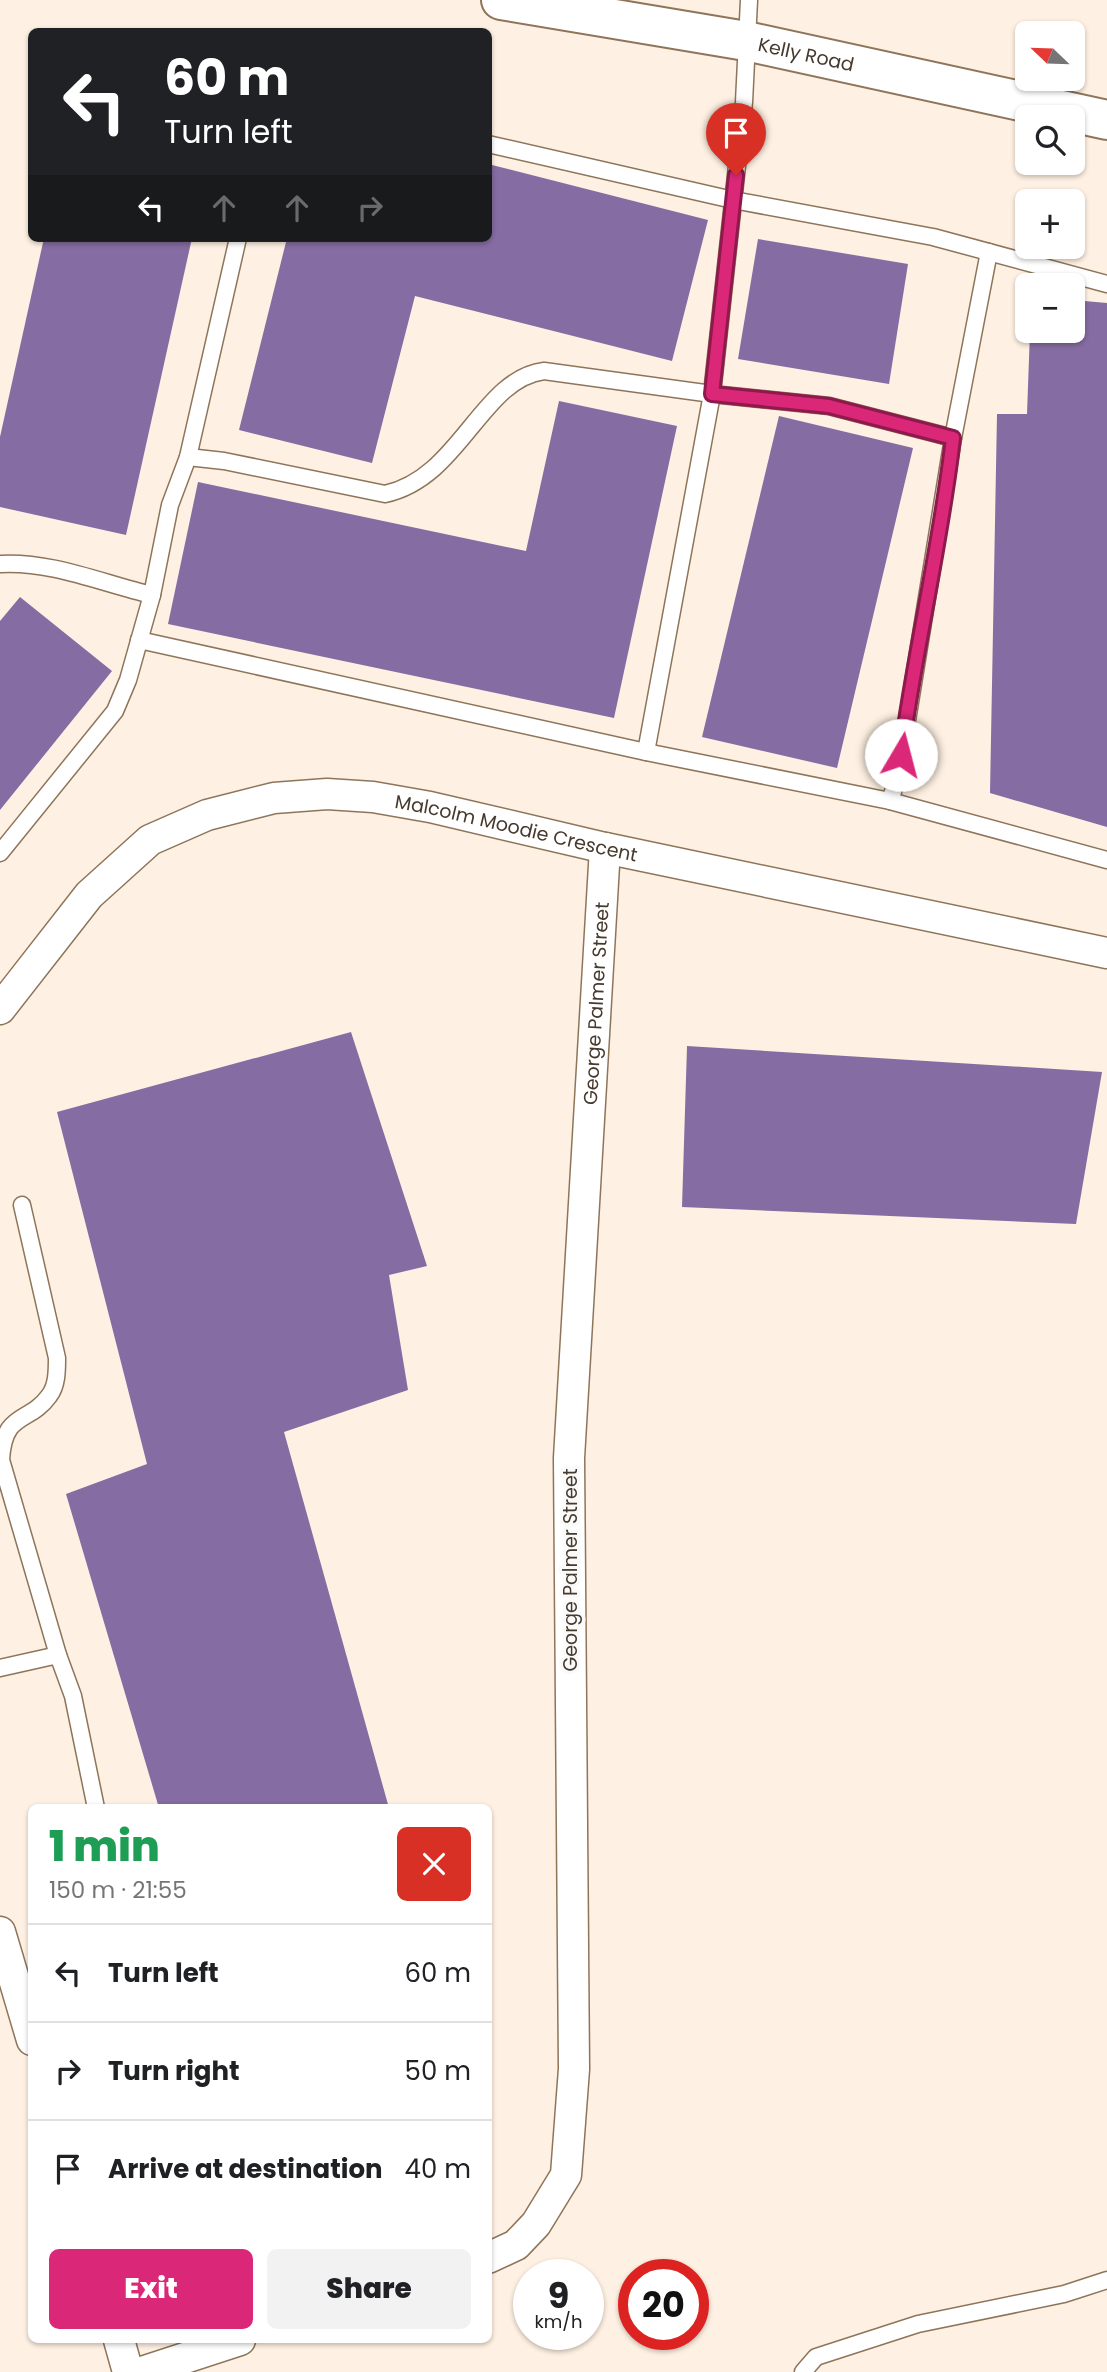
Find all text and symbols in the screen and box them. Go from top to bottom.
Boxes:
north arrow [1015,21,1085,91]
map controls [1015,21,1085,343]
street label: Kelly Road [755,31,857,78]
text: 60 m [164,44,289,112]
icon: left [49,56,140,147]
pin [706,103,766,175]
button: search [1015,105,1085,175]
text: Turn left [164,109,293,154]
icon: arrive [717,114,755,152]
icon: left [132,189,170,227]
icon: ahead [205,189,243,227]
icon: ahead [278,189,316,227]
icon: right [351,189,389,227]
button: + [1015,189,1085,259]
button: − [1015,273,1085,343]
position arrow [864,718,938,792]
street label: Malcolm Moodie Crescent [393,788,640,868]
street label: George Palmer Street [577,901,616,1106]
street label: George Palmer Street [557,1468,584,1672]
text: 1 min [49,1817,160,1876]
button: close [397,1827,471,1901]
text: 150 m · 21:55 [49,1874,187,1906]
icon: left [49,1954,87,1992]
text: Turn left [108,1955,219,1991]
text: 60 m [404,1955,471,1991]
icon: right [49,2052,87,2090]
text: Turn right [108,2053,240,2089]
text: 50 m [405,2053,471,2089]
icon: arrive [49,2150,87,2188]
text: Arrive at destination [108,2151,383,2187]
text: 40 m [405,2151,471,2187]
button: Exit [49,2249,253,2329]
button: Share [267,2249,471,2329]
speed limit sign: 20 [618,2259,709,2350]
text: 9 [548,2271,569,2320]
text: km/h [535,2309,582,2334]

